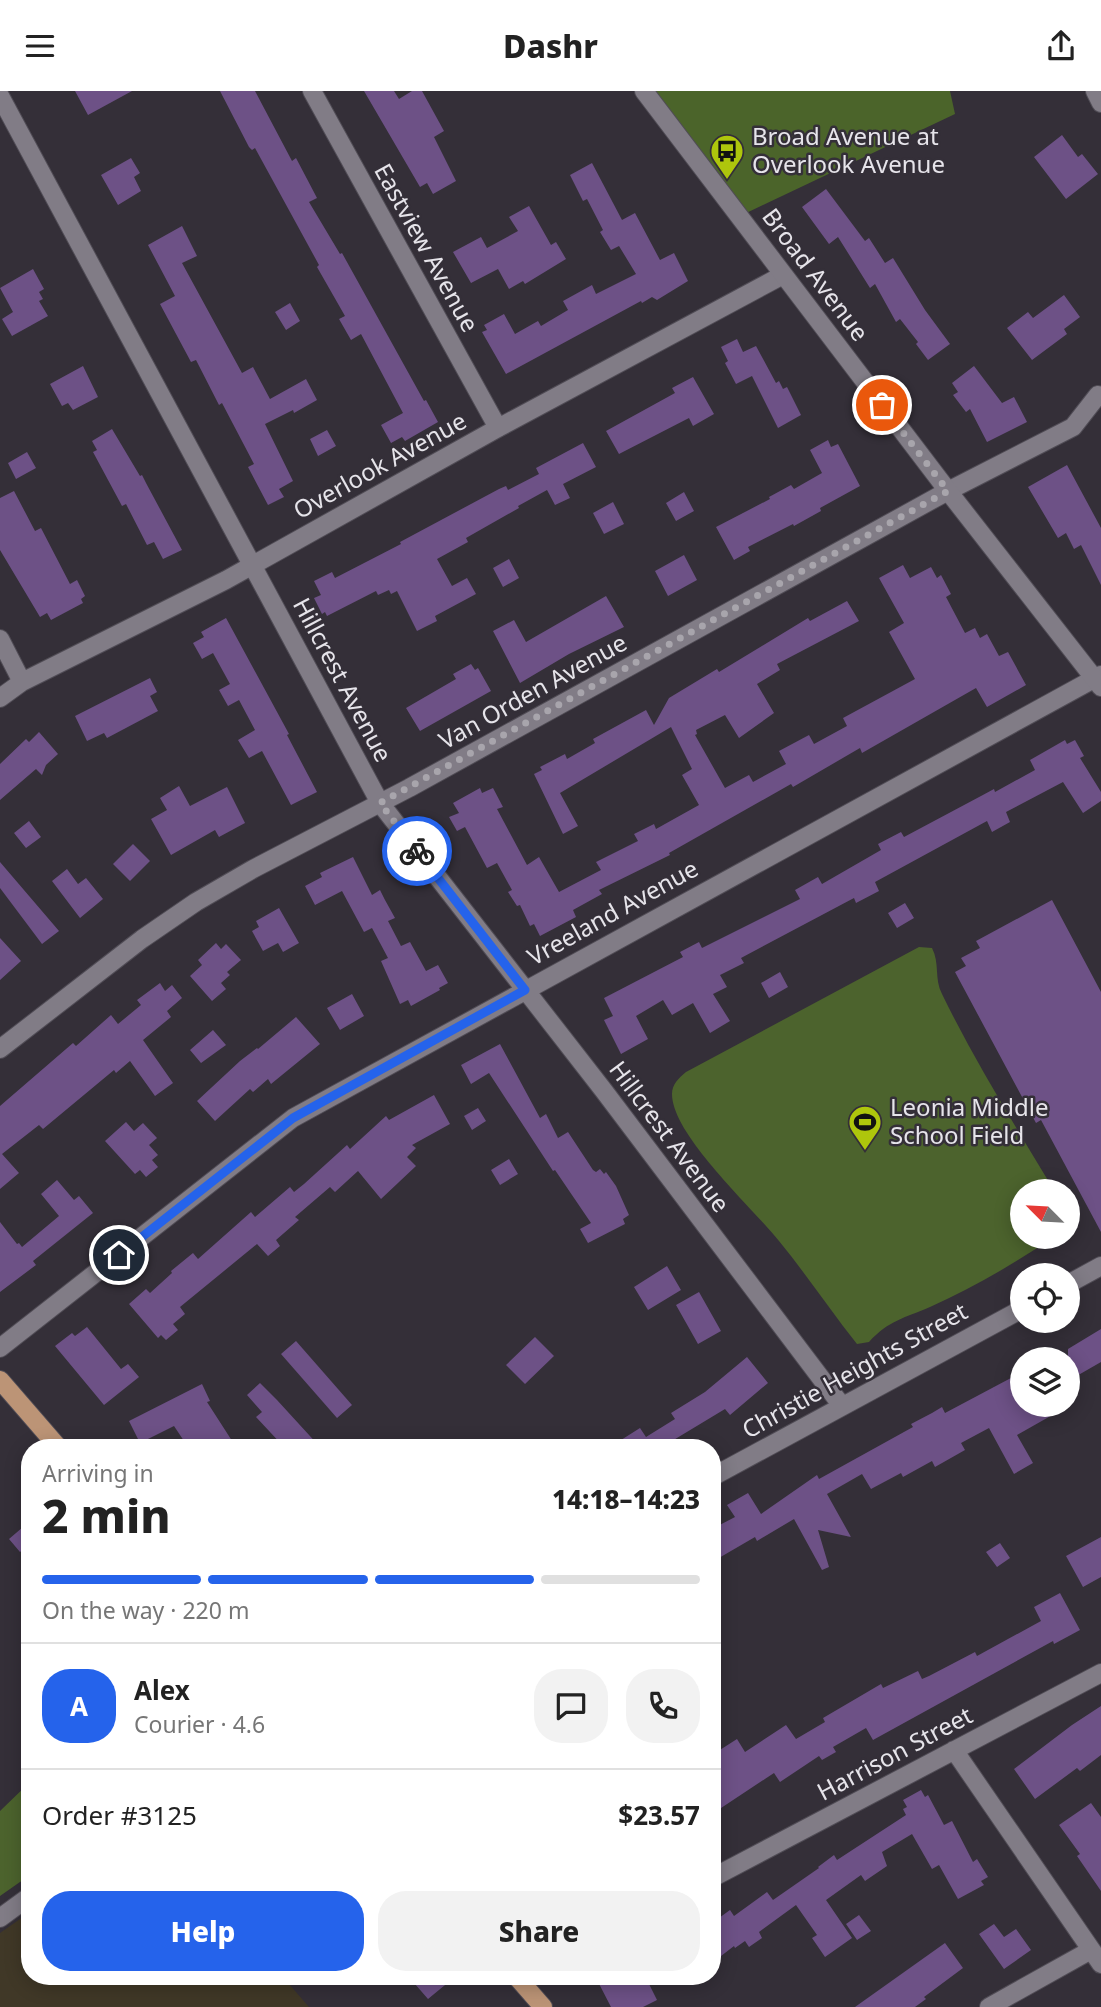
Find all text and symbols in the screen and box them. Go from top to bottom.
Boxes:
text: Dashr [503,24,598,67]
icon: menu [21,27,59,65]
icon: share [1042,27,1080,65]
place label: Broad Avenue at Overlook Avenue [752,119,945,180]
bus stop icon: Broad Avenue at Overlook Avenue [708,132,746,181]
street label: Eastview Avenue [367,157,487,337]
street label: Broad Avenue [755,201,877,347]
pin [852,375,912,435]
icon: bag [863,386,901,424]
street label: Overlook Avenue [287,403,472,526]
street label: Hillcrest Avenue [286,591,401,767]
street label: Van Orden Avenue [432,625,632,756]
courier [382,816,452,886]
icon: bike [398,832,436,870]
street label: Vreeland Avenue [521,851,704,972]
street label: Hillcrest Avenue [602,1054,738,1219]
place label: Leonia Middle School Field [890,1090,1049,1151]
sports icon: Leonia Middle School Field [846,1103,884,1152]
north arrow [1010,1179,1080,1249]
map controls [1010,1179,1080,1417]
pin [89,1225,149,1285]
icon: home [100,1236,138,1274]
button: locate [1010,1263,1080,1333]
street label: Christie Heights Street [736,1294,973,1445]
button: layers [1010,1347,1080,1417]
text: Arriving in [42,1457,154,1489]
text: 14:18–14:23 [552,1481,700,1517]
text: 2 min [42,1484,171,1546]
text: On the way · 220 m [42,1594,249,1626]
button: chat [534,1669,608,1743]
button: phone [626,1669,700,1743]
text: Alex [134,1672,190,1708]
text: A [70,1688,88,1724]
street label: Harrison Street [811,1698,978,1807]
text: Courier · 4.6 [134,1708,265,1740]
text: Order #3125 [42,1797,197,1833]
text: $23.57 [618,1797,700,1833]
button: Help [42,1891,364,1971]
button: Share [378,1891,700,1971]

